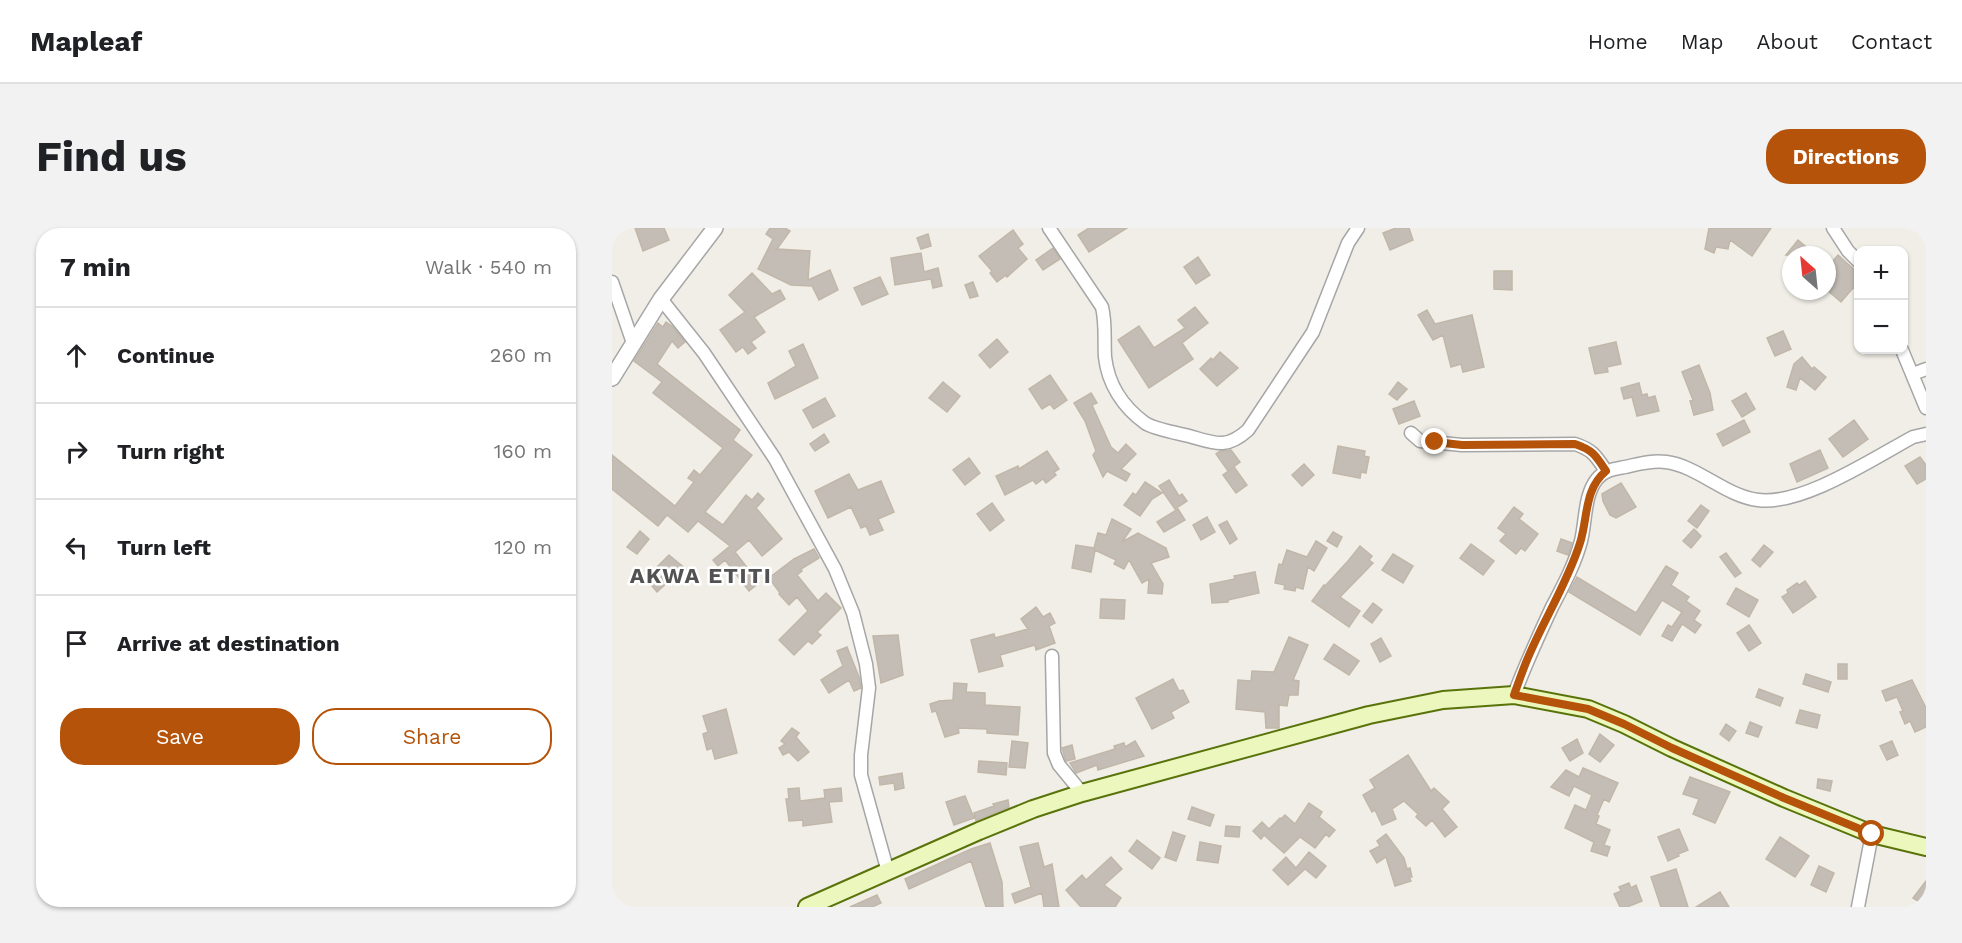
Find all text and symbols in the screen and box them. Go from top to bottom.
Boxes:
text: Mapleaf [30,25,142,58]
text: Home [1588,29,1648,54]
text: Map [1681,29,1724,54]
text: About [1757,29,1818,54]
text: Contact [1851,29,1932,54]
button: Directions [1766,129,1926,184]
text: Find us [36,132,187,181]
north arrow [1782,246,1836,300]
map controls [1854,246,1908,354]
button: + [1854,246,1908,300]
text: 7 min [60,252,131,282]
text: Walk · 540 m [425,255,552,279]
button: − [1854,300,1908,354]
icon: ahead [60,339,93,372]
text: Continue [117,343,215,368]
text: 260 m [490,343,552,367]
route end [1421,428,1447,454]
icon: right [60,435,93,468]
text: Turn right [117,439,224,464]
text: 160 m [494,439,552,463]
icon: left [60,531,93,564]
text: Turn left [117,535,211,560]
text: 120 m [494,535,552,559]
district label: AKWA ETITI [630,563,772,588]
icon: arrive [60,627,93,660]
text: Arrive at destination [117,631,340,656]
button: Save [60,708,300,765]
button: Share [312,708,552,765]
route start [1858,820,1884,846]

